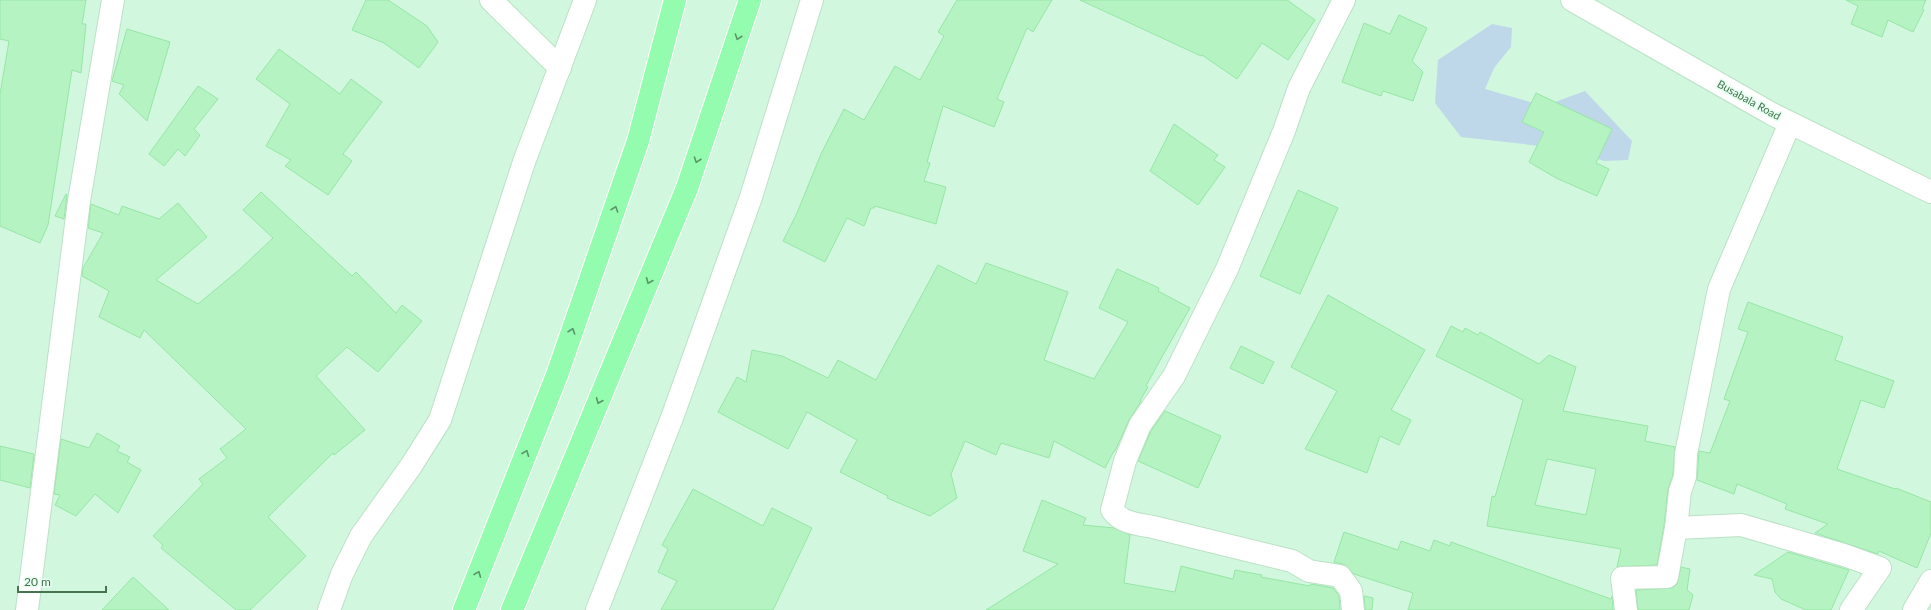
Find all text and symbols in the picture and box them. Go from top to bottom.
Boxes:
one-way arrow [734,33,743,40]
street label: Busabala Road [1715,77,1783,122]
one-way arrow [693,157,701,164]
one-way arrow [610,205,618,212]
one-way arrow [645,278,653,285]
one-way arrow [568,328,576,335]
one-way arrow [596,397,604,405]
one-way arrow [522,450,530,457]
scale bar [18,568,106,594]
one-way arrow [473,570,481,578]
text: 20 m [24,574,51,589]

